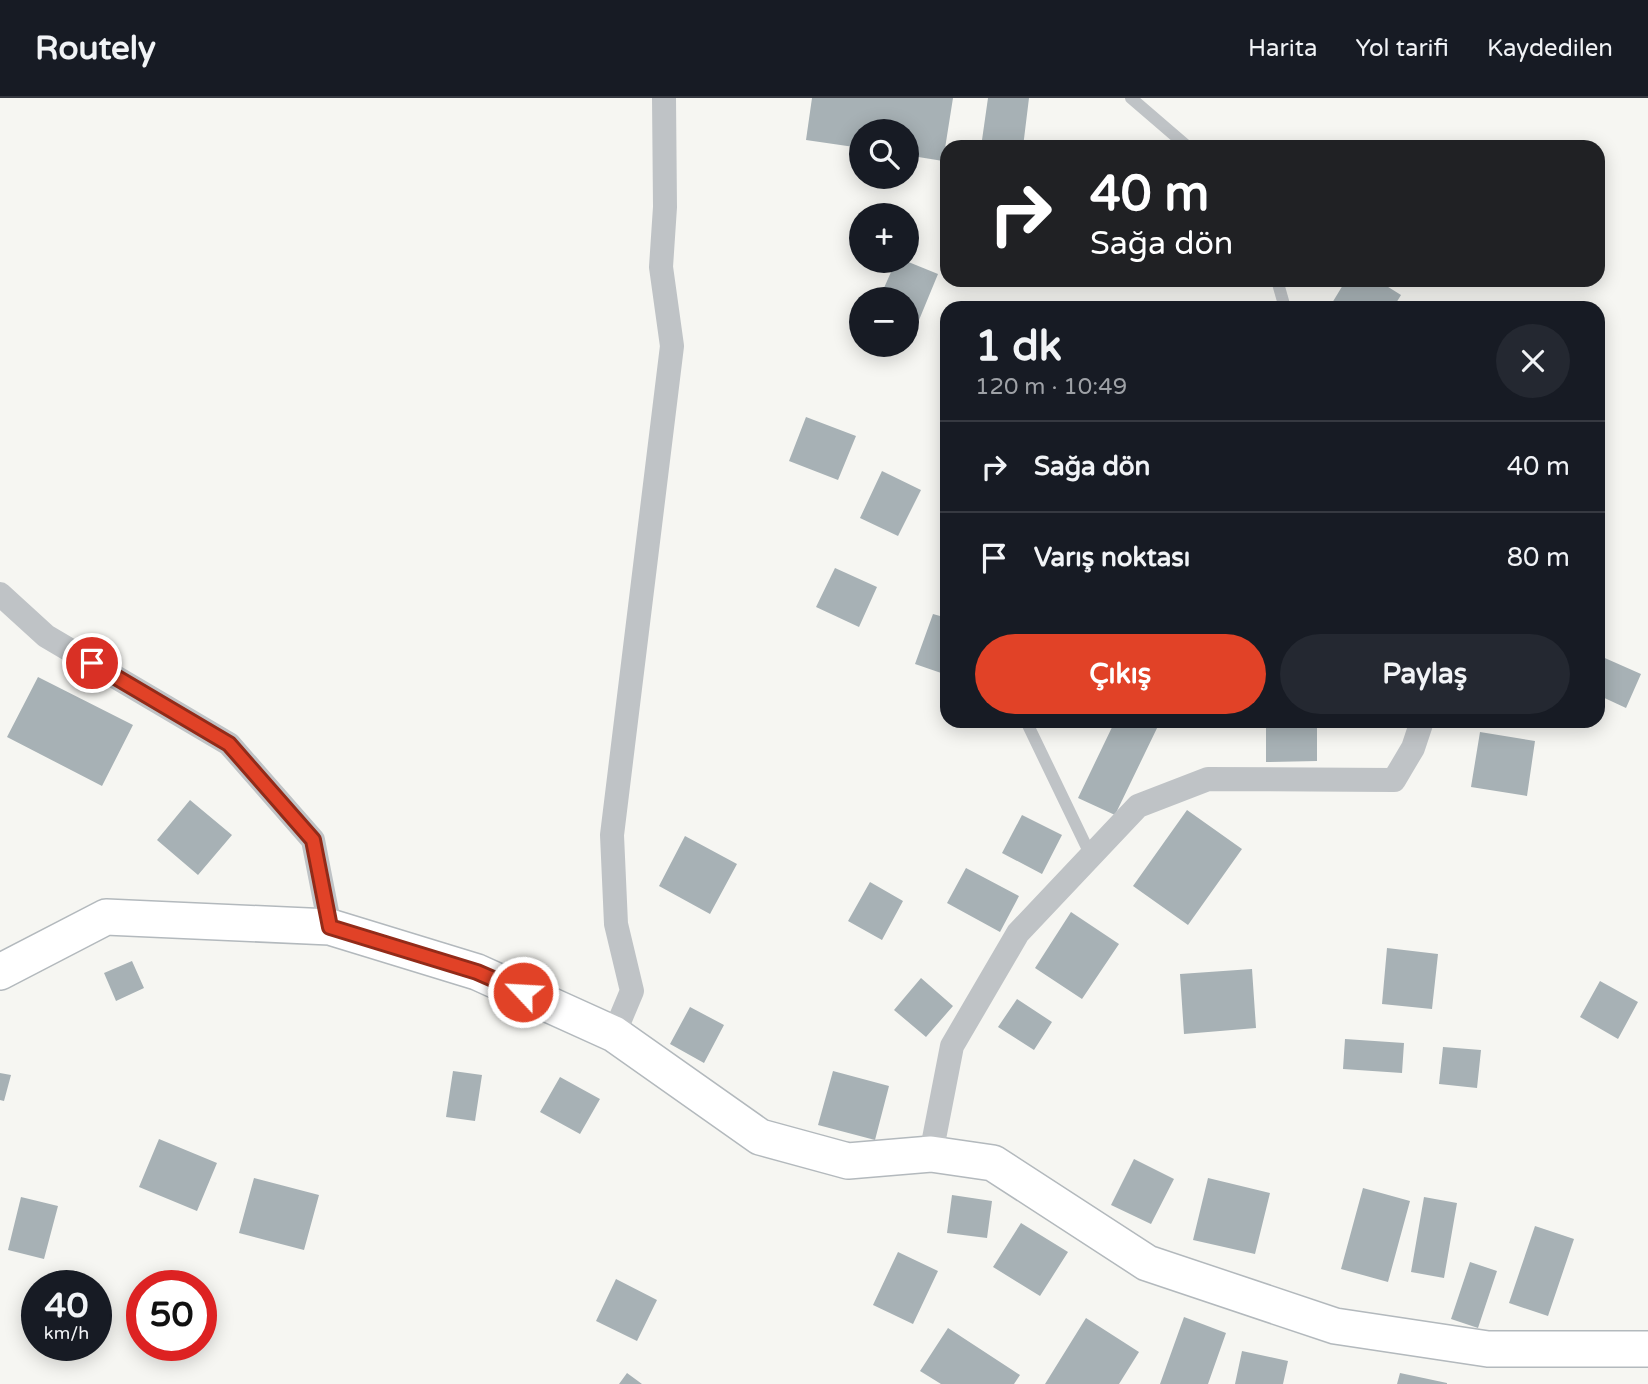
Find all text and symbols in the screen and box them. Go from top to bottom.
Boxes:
text: Routely [35,29,156,68]
text: Harita [1248,34,1317,63]
text: Yol tarifi [1355,34,1449,63]
text: Kaydedilen [1487,34,1613,63]
map controls [849,119,919,357]
button: search [849,119,919,189]
text: 40 m [1090,165,1209,224]
icon: right [975,168,1066,259]
button: + [849,203,919,273]
text: Sağa dön [1090,225,1233,263]
button: − [849,287,919,357]
text: 1 dk [975,321,1062,372]
button: close [1496,324,1570,398]
text: 120 m · 10:49 [975,373,1127,401]
icon: right [975,448,1013,486]
text: Sağa dön [1034,451,1150,482]
text: 40 m [1507,451,1570,482]
icon: arrive [975,539,1013,577]
text: Varış noktası [1034,542,1190,573]
text: 80 m [1507,542,1570,573]
pin [62,633,122,693]
button: Çıkış [975,634,1266,714]
button: Paylaş [1280,634,1570,714]
icon: arrive [73,644,111,682]
position arrow [486,955,560,1029]
speed limit sign: 50 [126,1270,217,1361]
text: 40 [45,1285,88,1327]
text: km/h [44,1322,89,1344]

